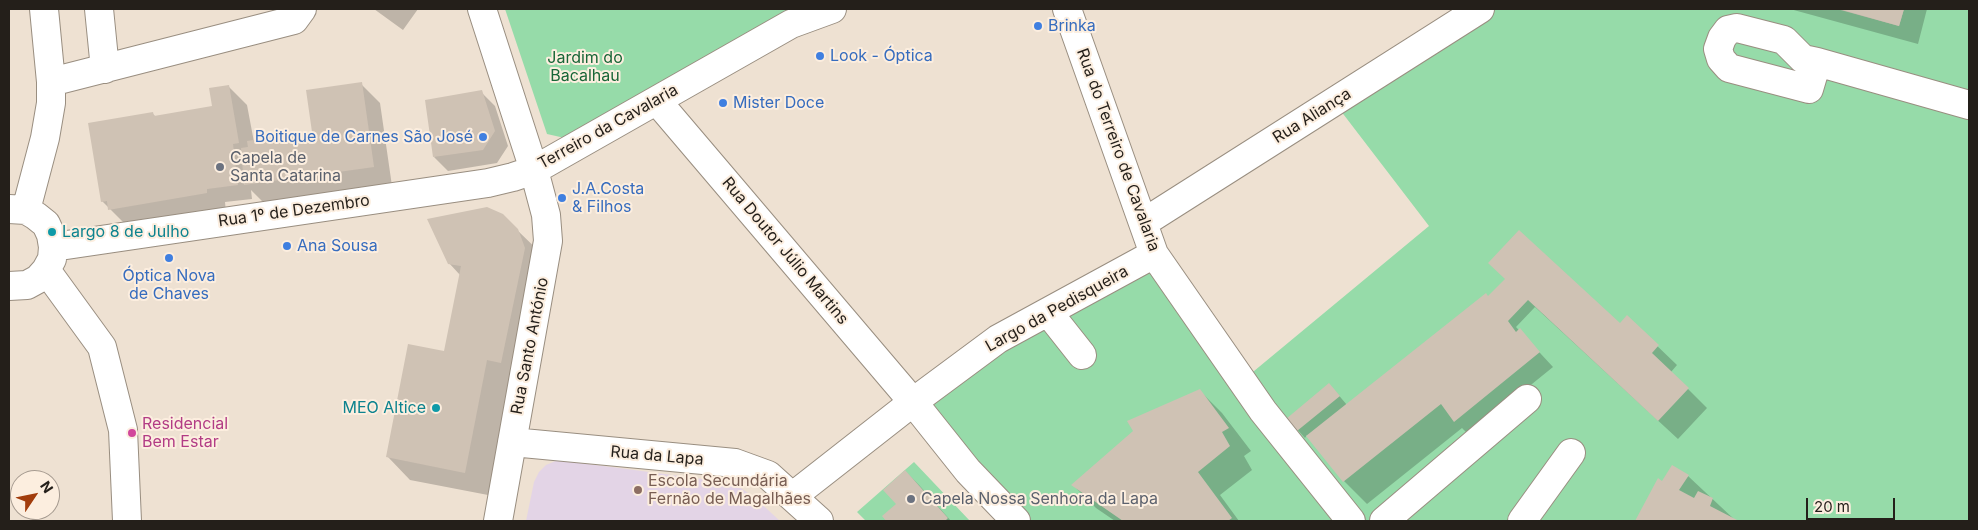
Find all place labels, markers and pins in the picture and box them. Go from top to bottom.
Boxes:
place label: Brinka [1048,16,1096,36]
marker: Brinka [1032,20,1044,32]
place label: Look - Óptica [830,46,933,66]
marker: Look - Óptica [814,50,826,62]
place label: Mister Doce [733,93,824,113]
marker: Mister Doce [717,97,729,109]
place label: Boitique de Carnes São José [255,127,473,147]
marker: Boitique de Carnes São José [477,131,489,143]
place label: Capela de Santa Catarina [230,148,341,186]
marker: Capela de Santa Catarina [214,161,226,173]
place label: J.A.Costa & Filhos [572,179,644,217]
marker: J.A.Costa & Filhos [556,192,568,204]
place label: Largo 8 de Julho [62,222,189,242]
marker: Largo 8 de Julho [46,226,58,238]
place label: Ana Sousa [297,236,378,256]
marker: Ana Sousa [281,240,293,252]
marker: Óptica Nova de Chaves [163,252,175,264]
place label: Óptica Nova de Chaves [122,266,216,304]
place label: MEO Altice [342,398,426,418]
marker: MEO Altice [430,402,442,414]
place label: Residencial Bem Estar [142,414,228,452]
marker: Residencial Bem Estar [126,427,138,439]
place label: Escola Secundária Fernão de Magalhães [648,471,811,509]
marker: Escola Secundária Fernão de Magalhães [632,484,644,496]
place label: Capela Nossa Senhora da Lapa [921,489,1158,509]
marker: Capela Nossa Senhora da Lapa [905,493,917,505]

